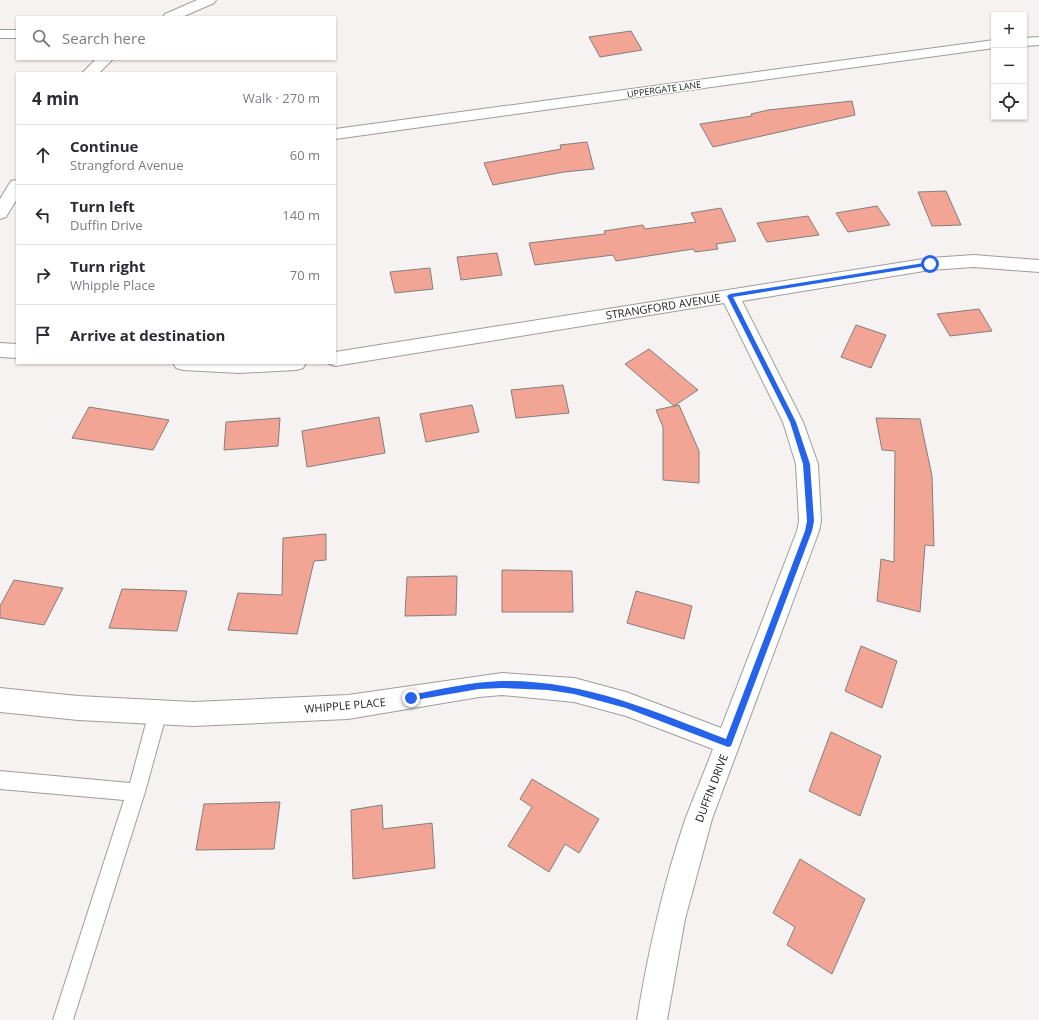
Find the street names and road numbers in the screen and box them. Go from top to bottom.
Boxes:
street label: UPPERGATE LANE [626,77,702,101]
street label: STRANGFORD AVENUE [605,290,721,322]
street label: WHIPPLE PLACE [304,694,386,716]
street label: DUFFIN DRIVE [691,752,731,824]

